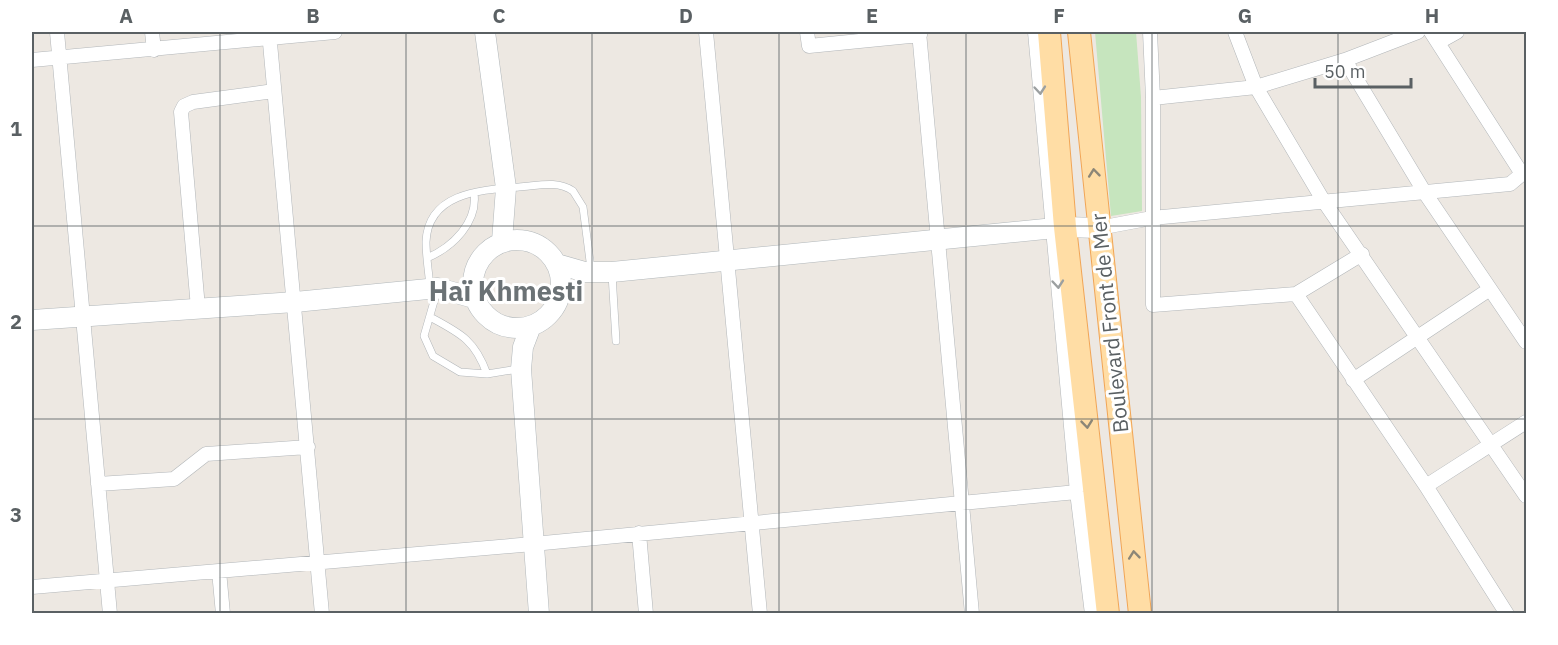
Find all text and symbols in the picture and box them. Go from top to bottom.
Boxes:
text: A [119,2,133,29]
text: B [306,2,320,29]
text: C [492,2,506,29]
text: D [679,2,693,29]
text: E [866,2,878,29]
text: F [1053,2,1065,29]
text: G [1238,2,1252,29]
text: H [1425,2,1439,29]
scale bar [1315,51,1411,89]
text: 50 m [1324,60,1366,83]
one-way arrow [1033,85,1046,94]
text: 1 [10,115,22,142]
one-way arrow [1088,169,1101,178]
street label: Boulevard Front de Mer [1084,212,1134,434]
district label: Haï Khmesti [429,273,583,308]
one-way arrow [1051,279,1064,288]
text: 2 [10,308,22,335]
one-way arrow [1080,420,1093,429]
text: 3 [10,501,22,528]
one-way arrow [1128,551,1141,560]

